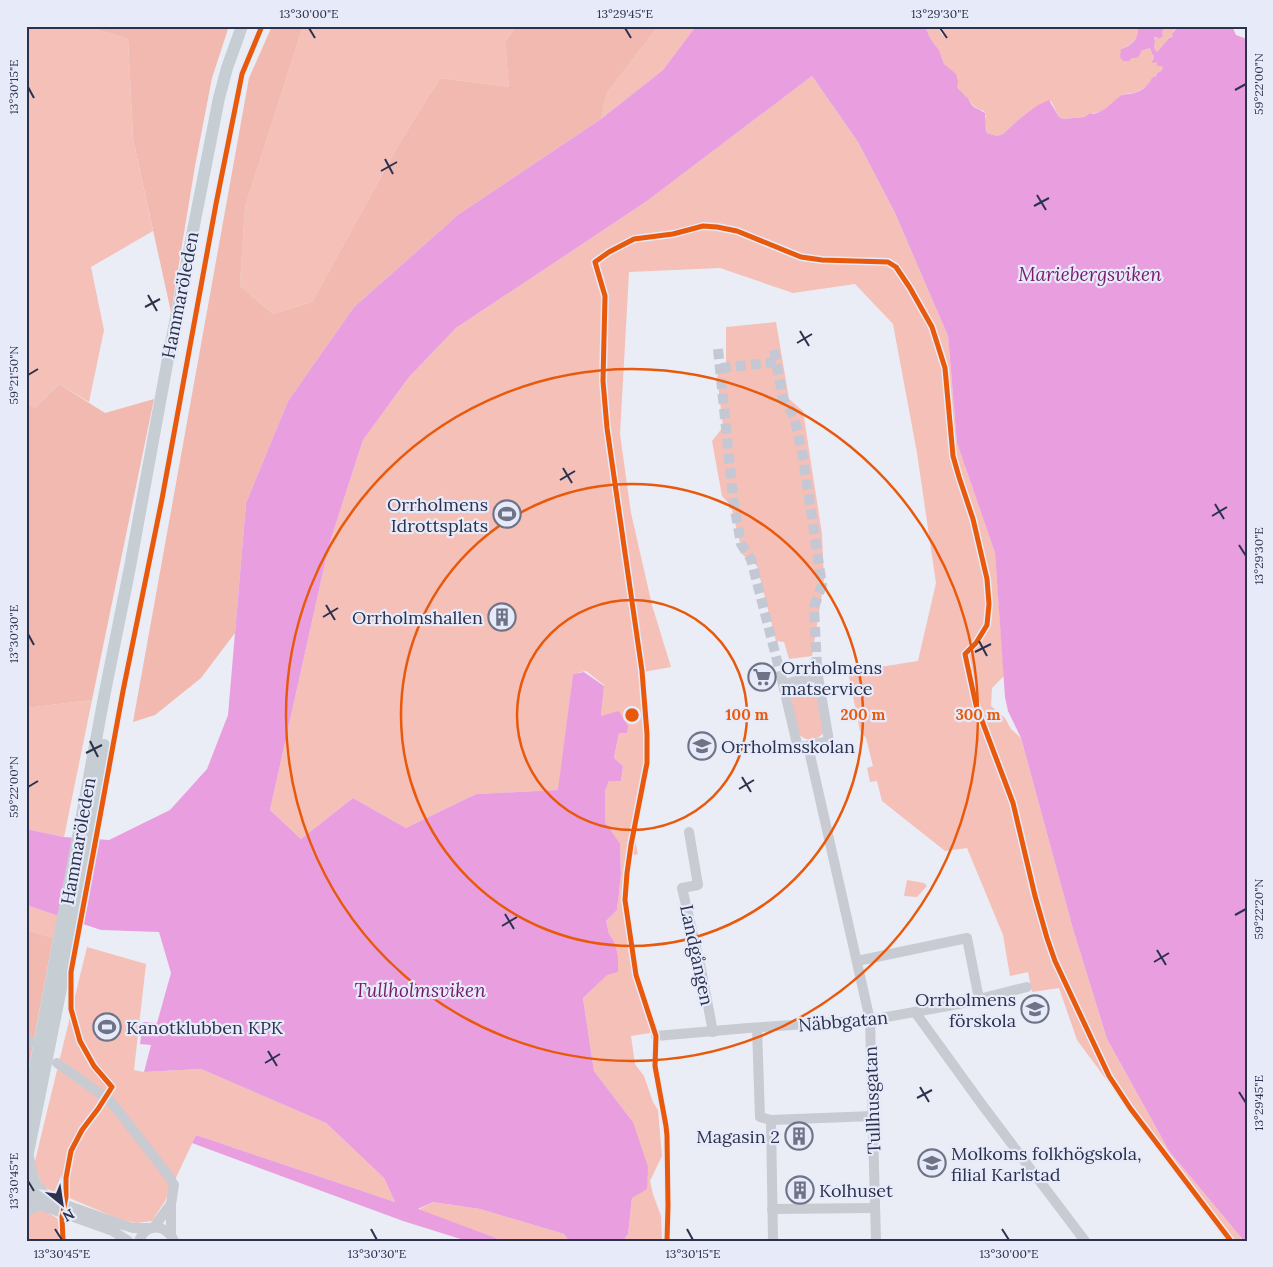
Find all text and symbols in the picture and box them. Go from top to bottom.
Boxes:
text: 13°30'00"E [279,6,339,21]
text: 13°29'45"E [597,6,653,21]
text: 13°29'30"E [911,6,969,21]
text: 59°22'00"N [1251,53,1266,115]
text: 13°30'15"E [6,59,21,115]
street label: Hammaröleden [156,229,204,360]
water label: Mariebergsviken [1018,262,1162,286]
text: 59°21'50"N [6,346,21,404]
place label: Orrholmens Idrottsplats [387,493,488,537]
sports icon: Orrholmens Idrottsplats [492,499,522,529]
text: 13°29'30"E [1251,527,1266,585]
building icon: Orrholmshallen [487,602,517,632]
text: 13°30'30"E [6,605,21,663]
place label: Orrholmshallen [352,606,483,629]
place label: Orrholmens matservice [781,656,882,700]
supermarket icon: Orrholmens matservice [747,662,777,692]
text: 100 m [726,705,769,724]
text: 200 m [841,705,886,724]
text: 300 m [955,705,1001,724]
centre of rings [623,706,641,724]
school or university icon: Orrholmsskolan [687,731,717,761]
place label: Orrholmsskolan [721,735,855,758]
text: 59°22'00"N [6,756,21,818]
street label: Hammaröleden [55,775,101,906]
text: 59°22'20"N [1251,879,1266,939]
street label: Landgången [675,902,719,1008]
water label: Tullholmsviken [354,978,486,1002]
place label: Orrholmens förskola [915,988,1016,1032]
school or university icon: Orrholmens förskola [1020,994,1050,1024]
street label: Näbbgatan [797,1006,889,1036]
sports icon: Kanotklubben KPK [92,1012,122,1042]
place label: Kanotklubben KPK [126,1016,284,1039]
street label: Tullhusgatan [859,1046,885,1154]
text: 13°29'45"E [1251,1075,1266,1131]
building icon: Magasin 2 [784,1121,814,1151]
place label: Magasin 2 [696,1125,780,1148]
place label: Molkoms folkhögskola, filial Karlstad [951,1142,1142,1186]
school or university icon: Molkoms folkhögskola, filial Karlstad [917,1148,947,1178]
text: 13°30'45"E [6,1153,21,1209]
building icon: Kolhuset [785,1175,815,1205]
place label: Kolhuset [819,1179,893,1202]
north arrow [38,1180,88,1230]
text: N [59,1205,78,1226]
text: 13°30'45"E [34,1246,90,1261]
text: 13°30'30"E [348,1246,406,1261]
text: 13°30'15"E [665,1246,721,1261]
text: 13°30'00"E [979,1246,1039,1261]

